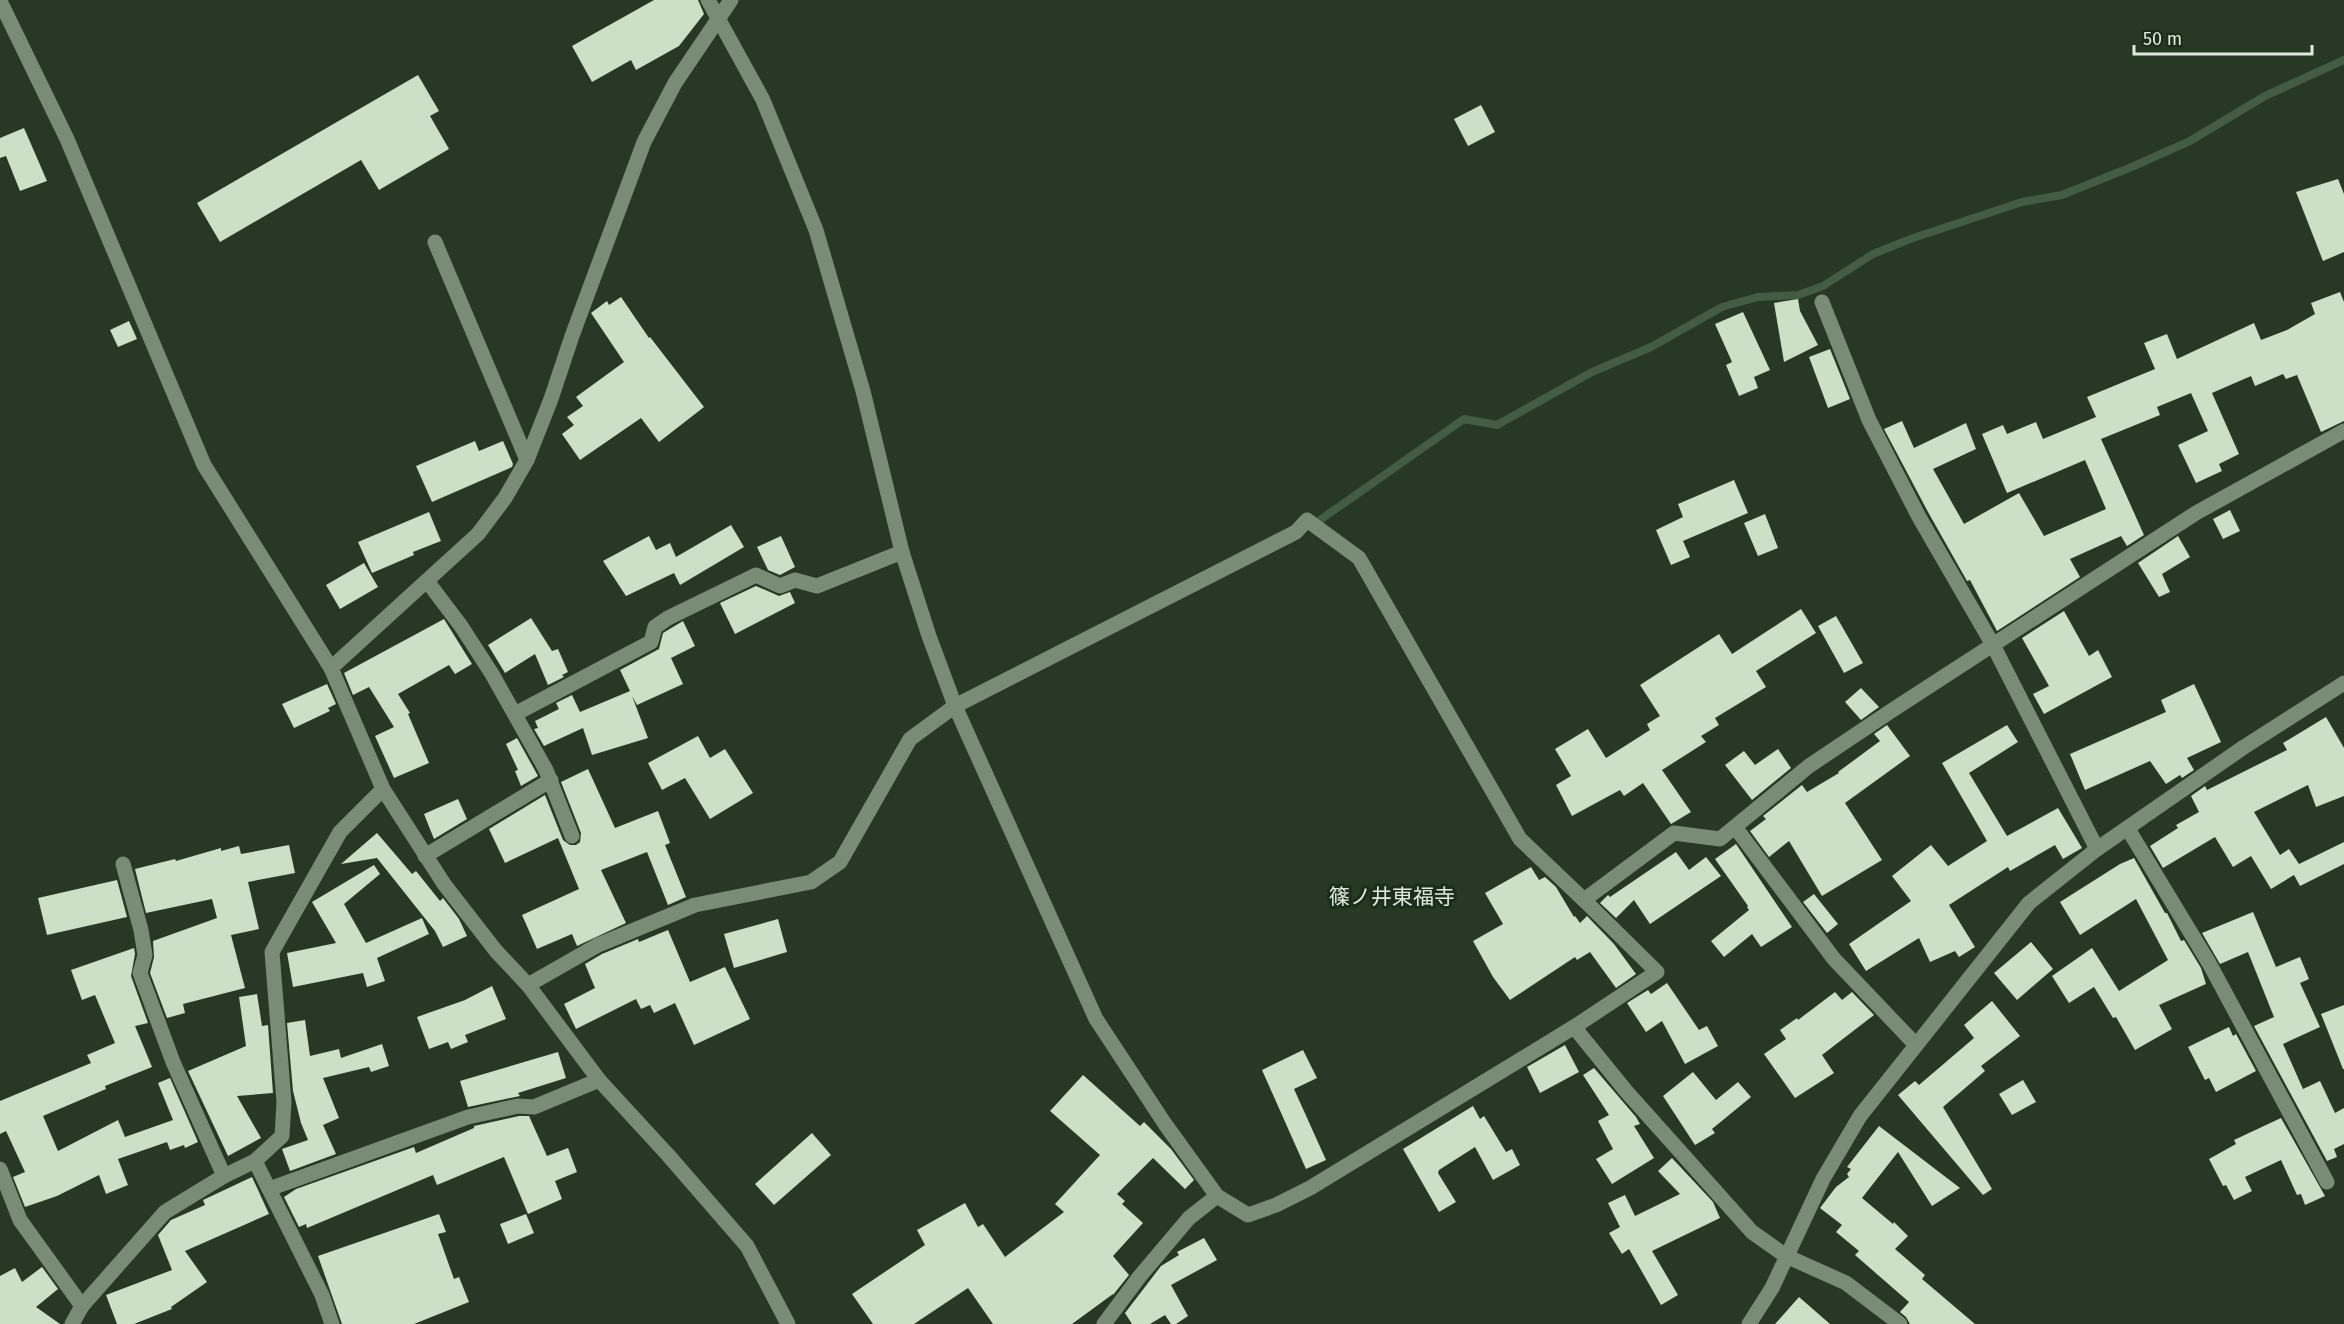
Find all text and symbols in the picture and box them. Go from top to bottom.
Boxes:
scale bar [2134,18,2312,56]
text: 50 m [2143,28,2182,50]
district label: 篠ノ井東福寺 [1329,884,1455,910]

